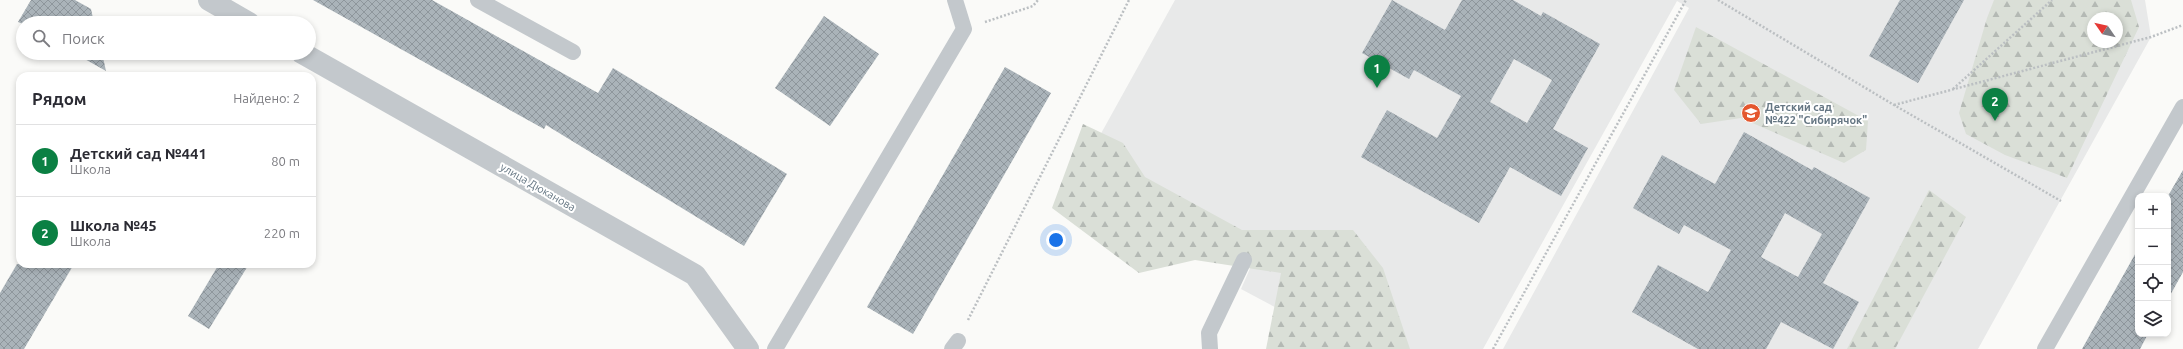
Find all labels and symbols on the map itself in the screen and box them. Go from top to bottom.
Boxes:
north arrow [2087,12,2123,48]
pin: 1 [1364,55,1390,88]
pin: 2 [1982,88,2008,121]
place label: Детский сад №422 "Сибирячок" [1765,101,1867,126]
school or university icon: Детский сад №422 "Сибирячок" [1740,102,1762,124]
street label: улица Дюканова [498,161,578,213]
your location [1046,230,1066,250]

